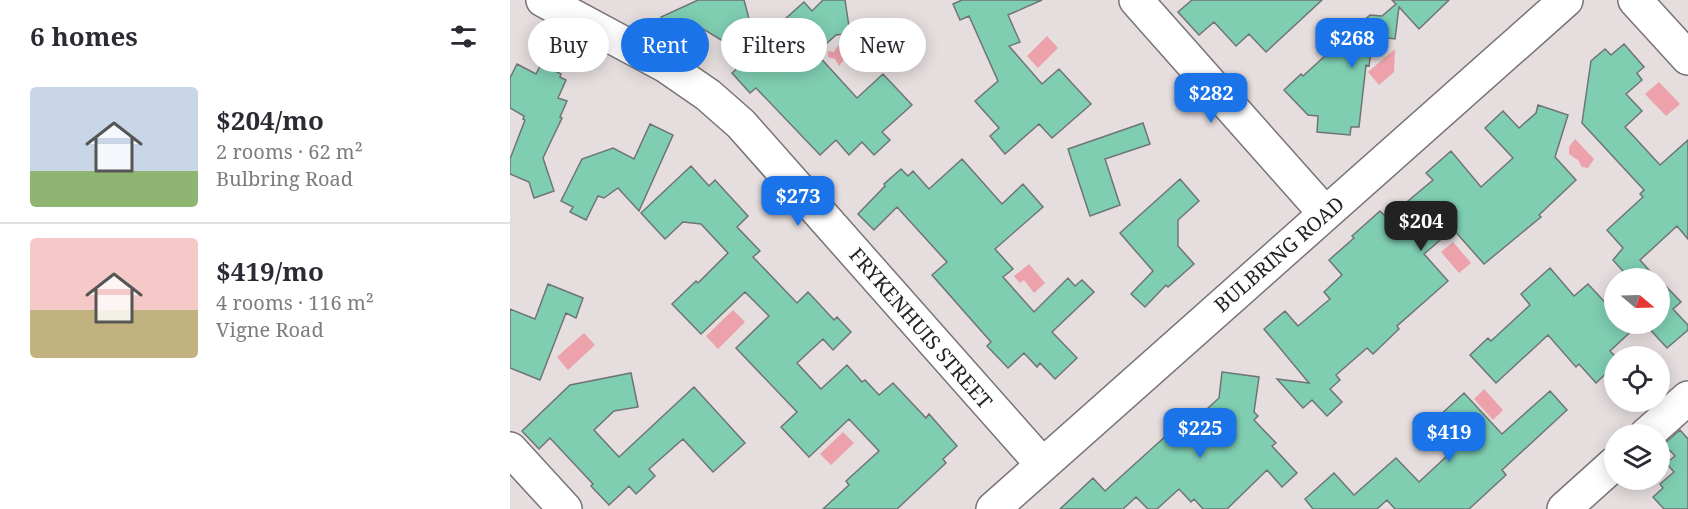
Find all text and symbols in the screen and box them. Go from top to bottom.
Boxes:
text: 6 homes [30,18,138,54]
chip: Buy [528,18,609,72]
chip: Rent [621,18,709,72]
chip: Filters [721,18,827,72]
chip: New [839,18,926,72]
pin: $268 [1316,18,1388,69]
icon: filters [447,20,480,53]
text: $268 [1329,24,1375,51]
pin: $282 [1175,73,1247,124]
text: $282 [1188,79,1234,106]
text: $204/mo [216,102,324,138]
icon: home [78,111,150,183]
text: 2 rooms · 62 m² [216,138,363,165]
text: Bulbring Road [216,165,353,192]
pin: $273 [762,176,834,227]
text: $273 [775,182,821,209]
street label: BULBRING ROAD [1208,190,1350,318]
pin: $204 [1385,201,1457,252]
text: $204 [1398,207,1444,234]
street label: FRYKENHUIS STREET [843,242,999,414]
text: $419/mo [216,253,324,289]
icon: home [78,262,150,334]
north arrow [1604,268,1670,334]
map controls [1604,268,1670,490]
text: 4 rooms · 116 m² [216,289,374,316]
text: Vigne Road [216,316,324,343]
button: locate [1604,346,1670,412]
pin: $225 [1164,408,1236,459]
pin: $419 [1413,412,1485,463]
text: $225 [1177,414,1223,441]
text: $419 [1426,418,1472,445]
button: layers [1604,424,1670,490]

